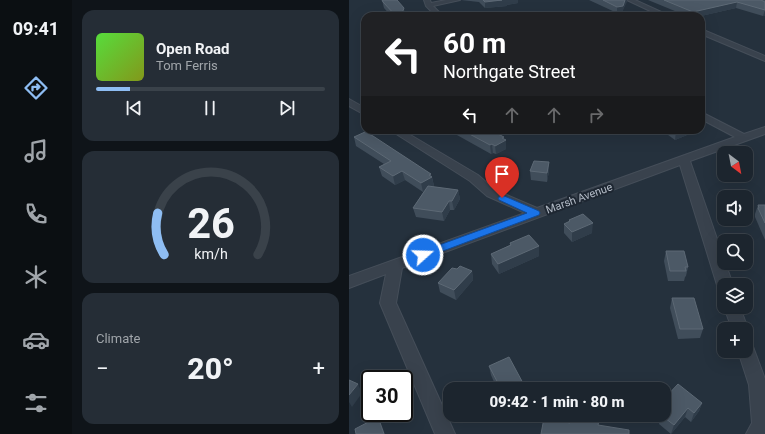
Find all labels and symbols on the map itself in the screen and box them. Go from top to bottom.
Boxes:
north arrow [717,146,753,182]
pin [485,157,519,198]
street label: Marsh Avenue [544,180,614,217]
position arrow [402,234,444,276]
speed limit sign: 30 [361,370,413,422]

